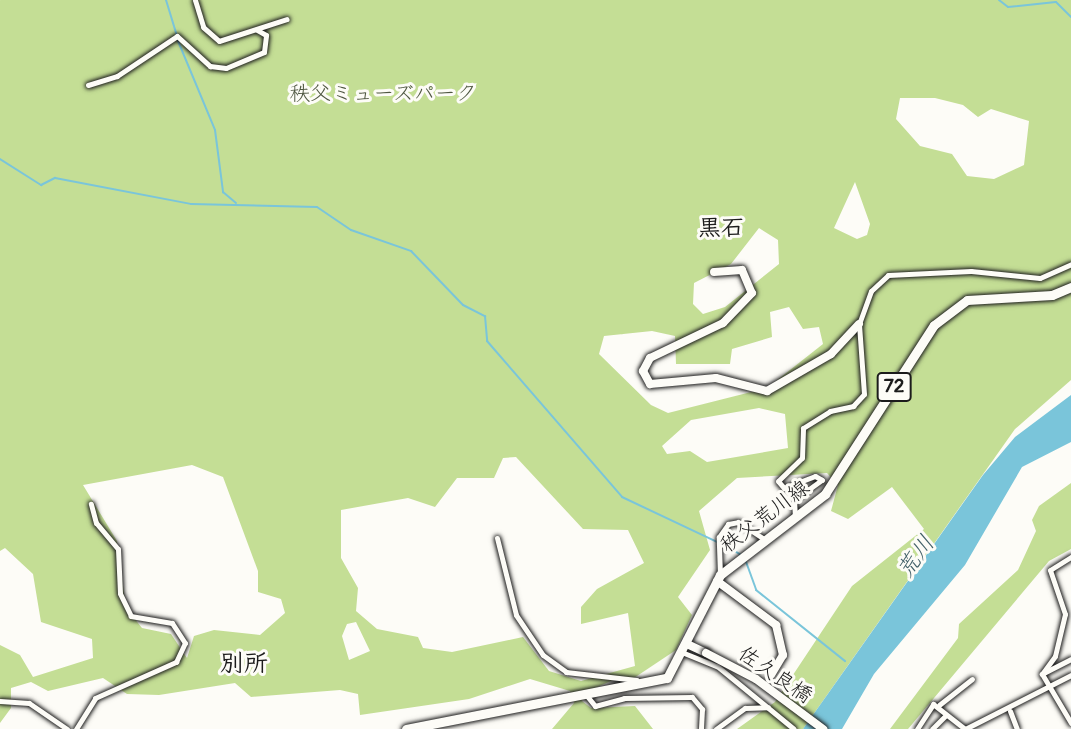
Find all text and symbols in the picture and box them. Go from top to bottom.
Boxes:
park label: 秩父ミューズパーク [289,81,477,107]
district label: 黒石 [698,214,744,242]
road number: 72 [876,372,912,402]
street label: 秩父荒川線 [715,475,815,559]
water label: 荒川 [891,530,941,584]
street label: 佐久良橋 [733,641,817,709]
district label: 別所 [220,650,268,678]

